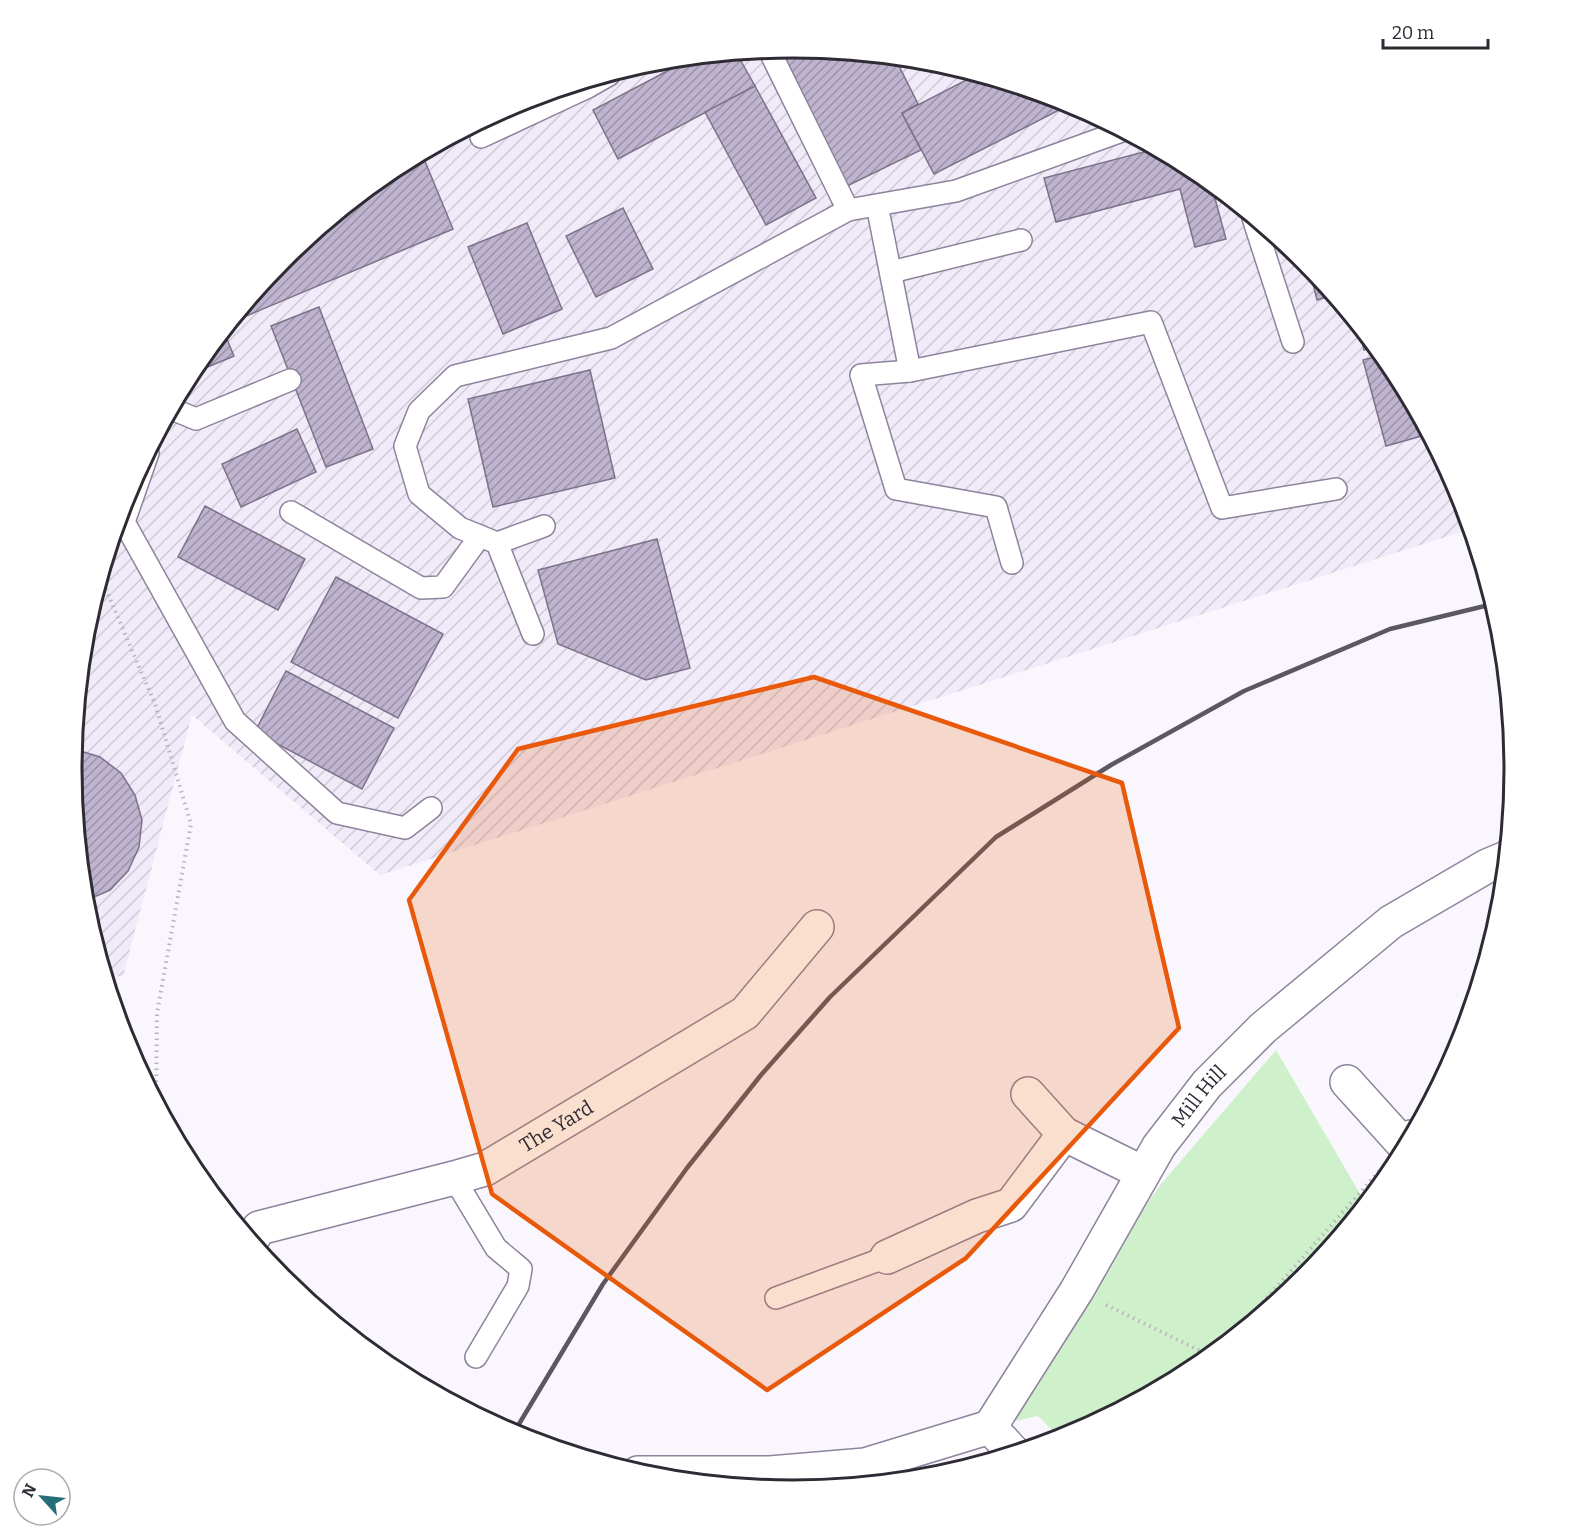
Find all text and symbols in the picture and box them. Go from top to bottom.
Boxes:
scale bar [1383,12,1488,50]
text: 20 m [1392,22,1434,44]
street label: Mill Hill [1166,1060,1231,1132]
street label: The Yard [515,1095,597,1157]
north arrow [12,1467,72,1527]
text: N [18,1481,40,1500]

